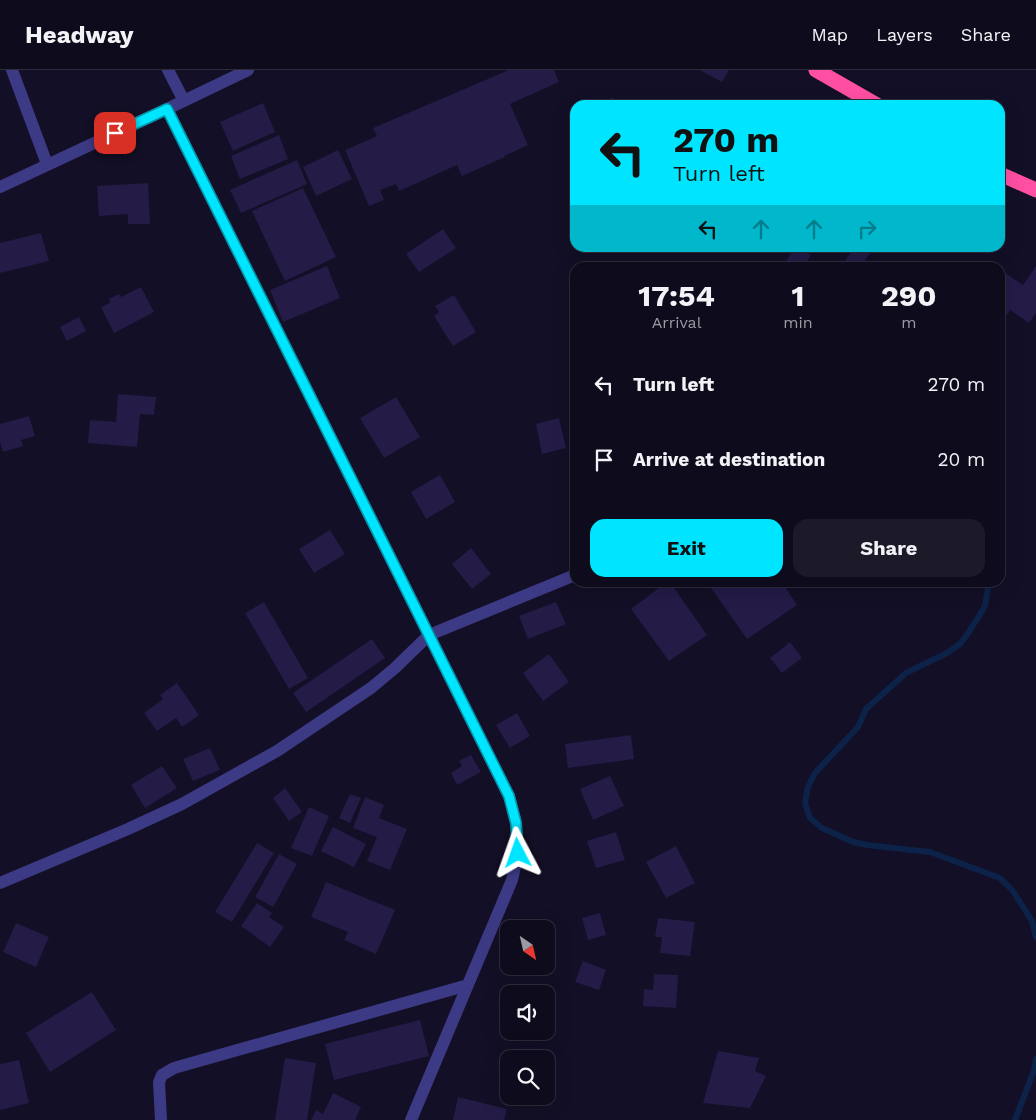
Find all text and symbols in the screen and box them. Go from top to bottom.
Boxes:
text: Headway [25,21,134,49]
text: Map [811,24,848,45]
text: Layers [876,24,933,45]
text: Share [961,24,1011,45]
pin [94,112,136,154]
icon: arrive [101,119,129,147]
text: 270 m [673,119,779,161]
icon: left [590,120,655,185]
text: Turn left [673,161,765,186]
icon: left [694,215,722,243]
icon: ahead [747,215,775,243]
icon: ahead [800,215,828,243]
icon: right [853,215,881,243]
text: 17:54 [638,278,715,313]
text: 1 [791,278,804,313]
text: 290 [881,278,937,313]
text: Arrival [652,313,702,332]
text: min [783,313,813,332]
text: m [901,313,916,332]
icon: left [590,371,618,399]
text: Turn left [633,373,714,396]
text: 270 m [928,373,985,396]
icon: arrive [590,446,618,474]
text: Arrive at destination [633,448,825,471]
text: 20 m [938,448,985,471]
button: Exit [590,519,783,577]
button: Share [793,519,985,577]
position arrow [491,826,543,878]
north arrow [500,920,555,975]
map controls [500,920,555,1105]
button: sound [500,985,555,1040]
button: search [500,1050,555,1105]

